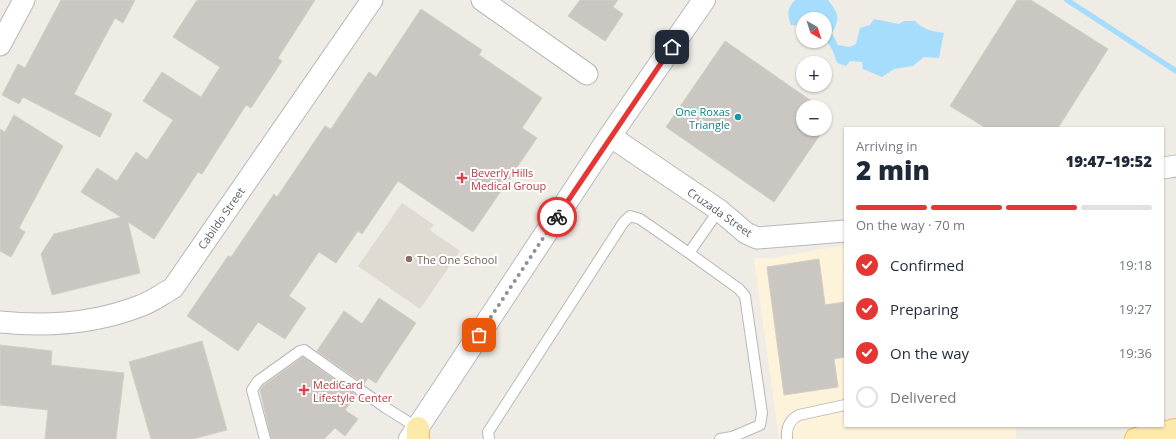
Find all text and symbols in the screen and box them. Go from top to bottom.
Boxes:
north arrow [796,12,832,48]
map controls [796,12,832,136]
pin [655,30,689,64]
icon: home [661,36,683,58]
button: + [796,56,832,92]
button: − [796,100,832,136]
place label: One Roxas Triangle [675,104,730,132]
marker: One Roxas Triangle [733,112,743,122]
text: Arriving in [856,137,918,155]
text: 19:47–19:52 [1066,151,1152,171]
text: 2 min [856,152,930,188]
place label: Beverly Hills Medical Group [471,165,546,193]
marker: Beverly Hills Medical Group [456,172,468,184]
street label: Cabildo Street [194,184,248,252]
street label: Cruzada Street [685,184,755,240]
courier [537,197,577,237]
icon: bike [546,206,568,228]
text: On the way · 70 m [856,216,965,234]
place label: The One School [417,252,497,267]
marker: The One School [404,254,414,264]
icon: check [856,254,878,276]
text: Confirmed [890,255,964,275]
text: 19:18 [1119,256,1152,274]
icon: check [856,298,878,320]
text: Preparing [890,299,958,319]
text: 19:27 [1119,300,1152,318]
pin [462,318,496,352]
icon: bag [468,324,490,346]
icon: check [856,342,878,364]
text: On the way [890,343,969,363]
text: 19:36 [1119,344,1152,362]
place label: MediCard Lifestyle Center [313,377,393,405]
marker: MediCard Lifestyle Center [298,384,310,396]
text: Delivered [890,387,957,407]

